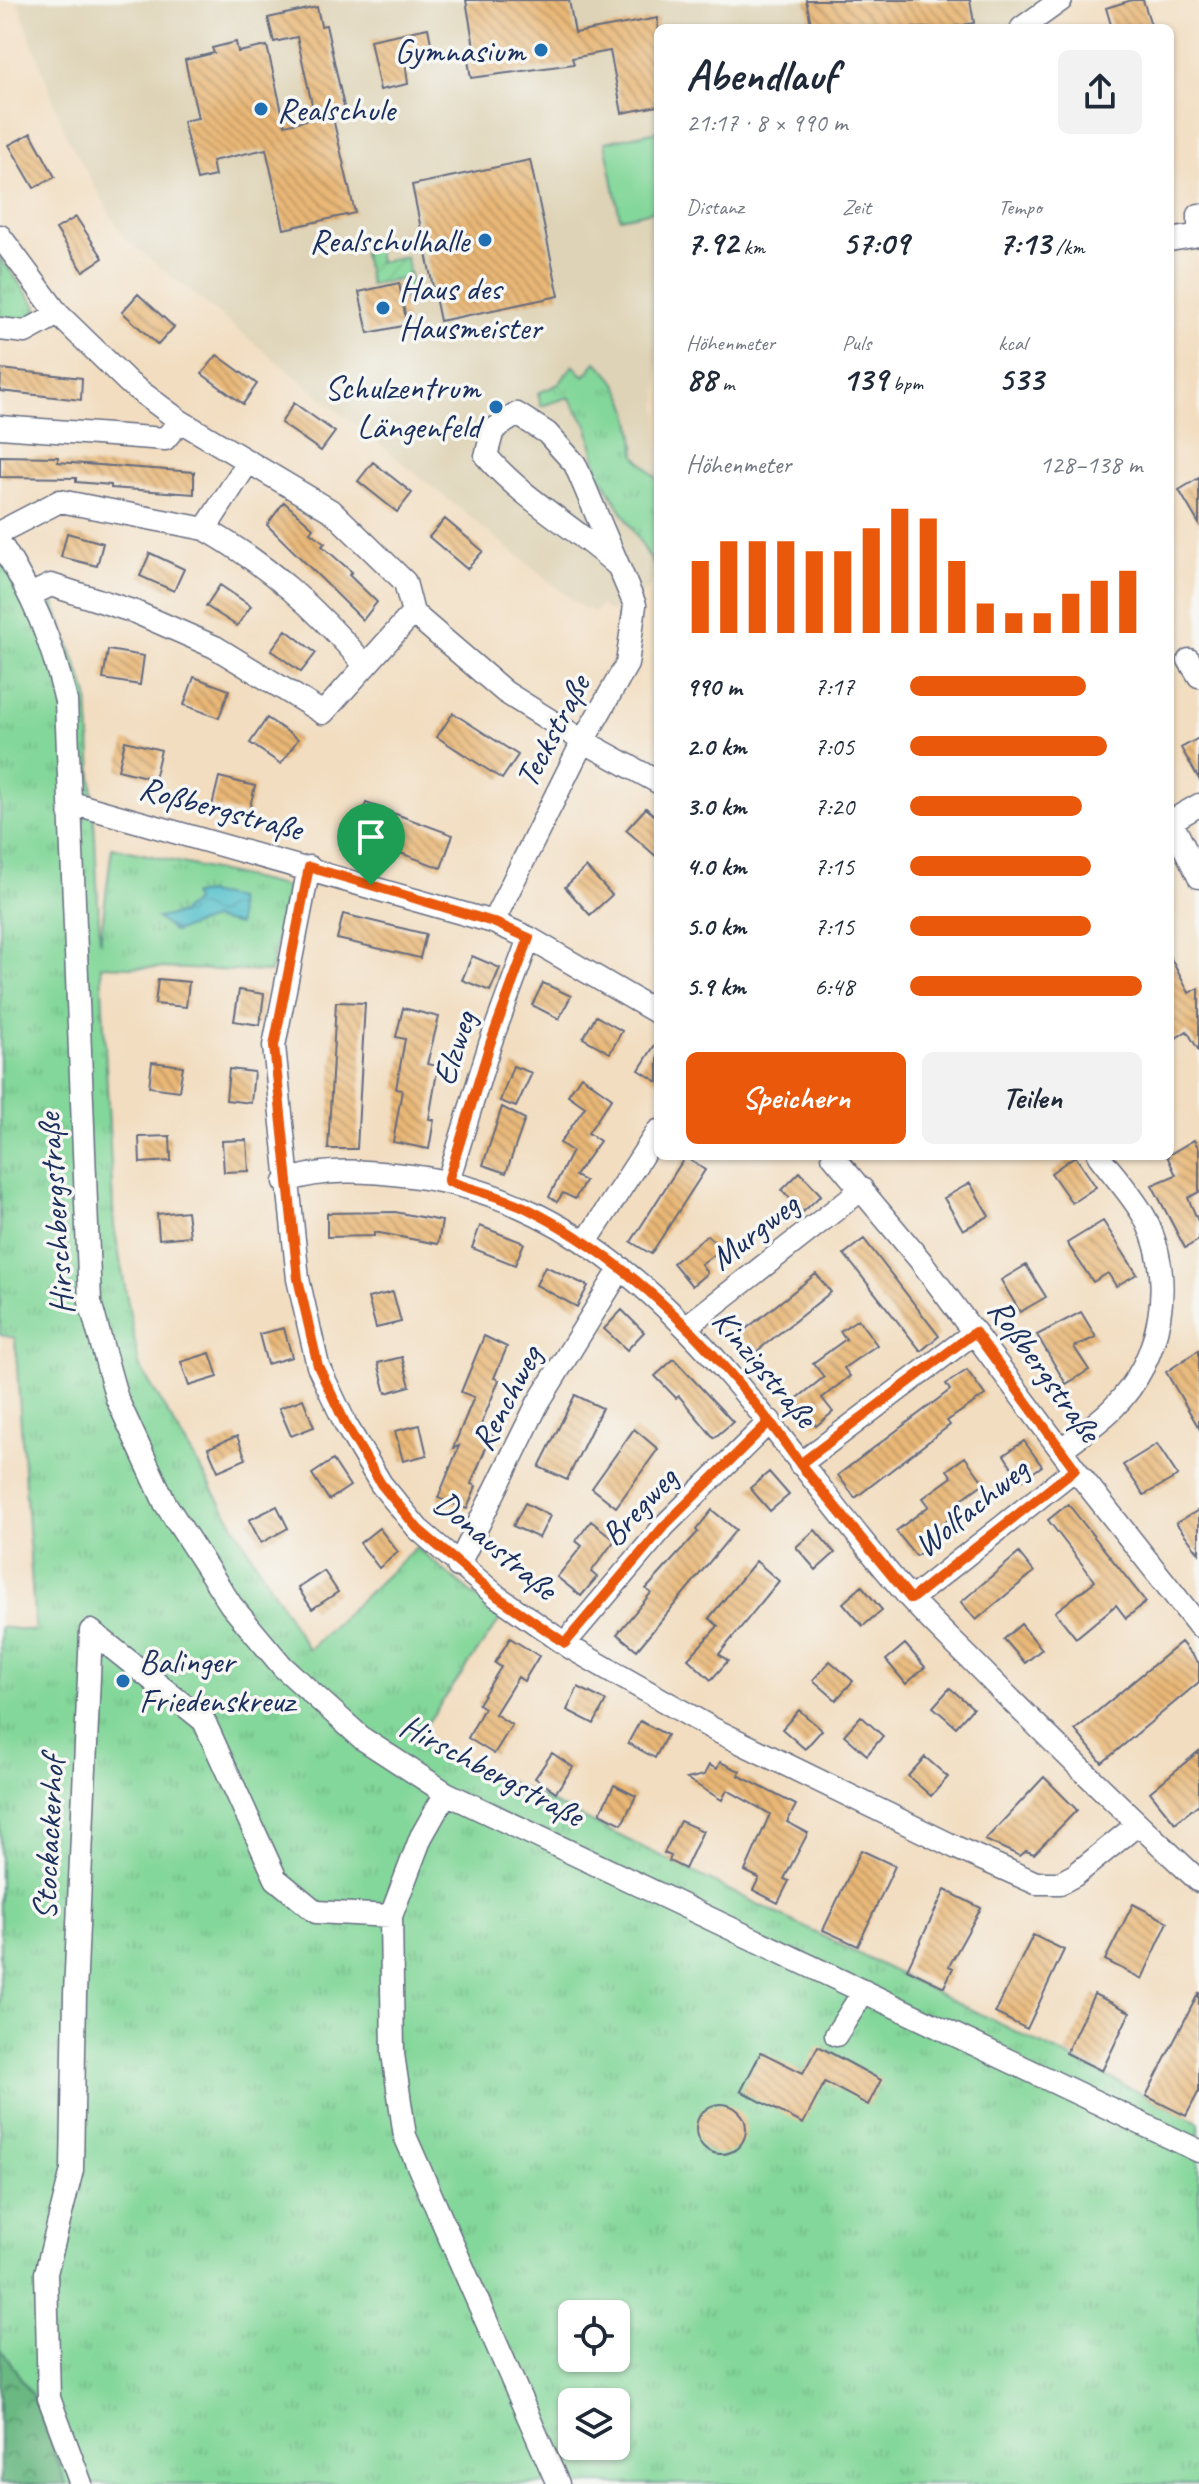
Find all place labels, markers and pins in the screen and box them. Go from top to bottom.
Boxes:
place label: Gymnasium [395,29,527,72]
marker: Gymnasium [532,41,550,59]
place label: Realschule [277,88,398,131]
marker: Realschule [252,100,270,118]
place label: Realschulhalle [309,219,471,262]
marker: Realschulhalle [476,231,494,249]
place label: Haus des Hausmeister [399,267,544,349]
marker: Haus des Hausmeister [374,299,392,317]
place label: Schulzentrum Längenfeld [324,366,485,448]
marker: Schulzentrum Längenfeld [487,398,505,416]
pin [337,803,405,885]
place label: Balinger Friedenskreuz [139,1640,297,1722]
marker: Balinger Friedenskreuz [114,1672,132,1690]

